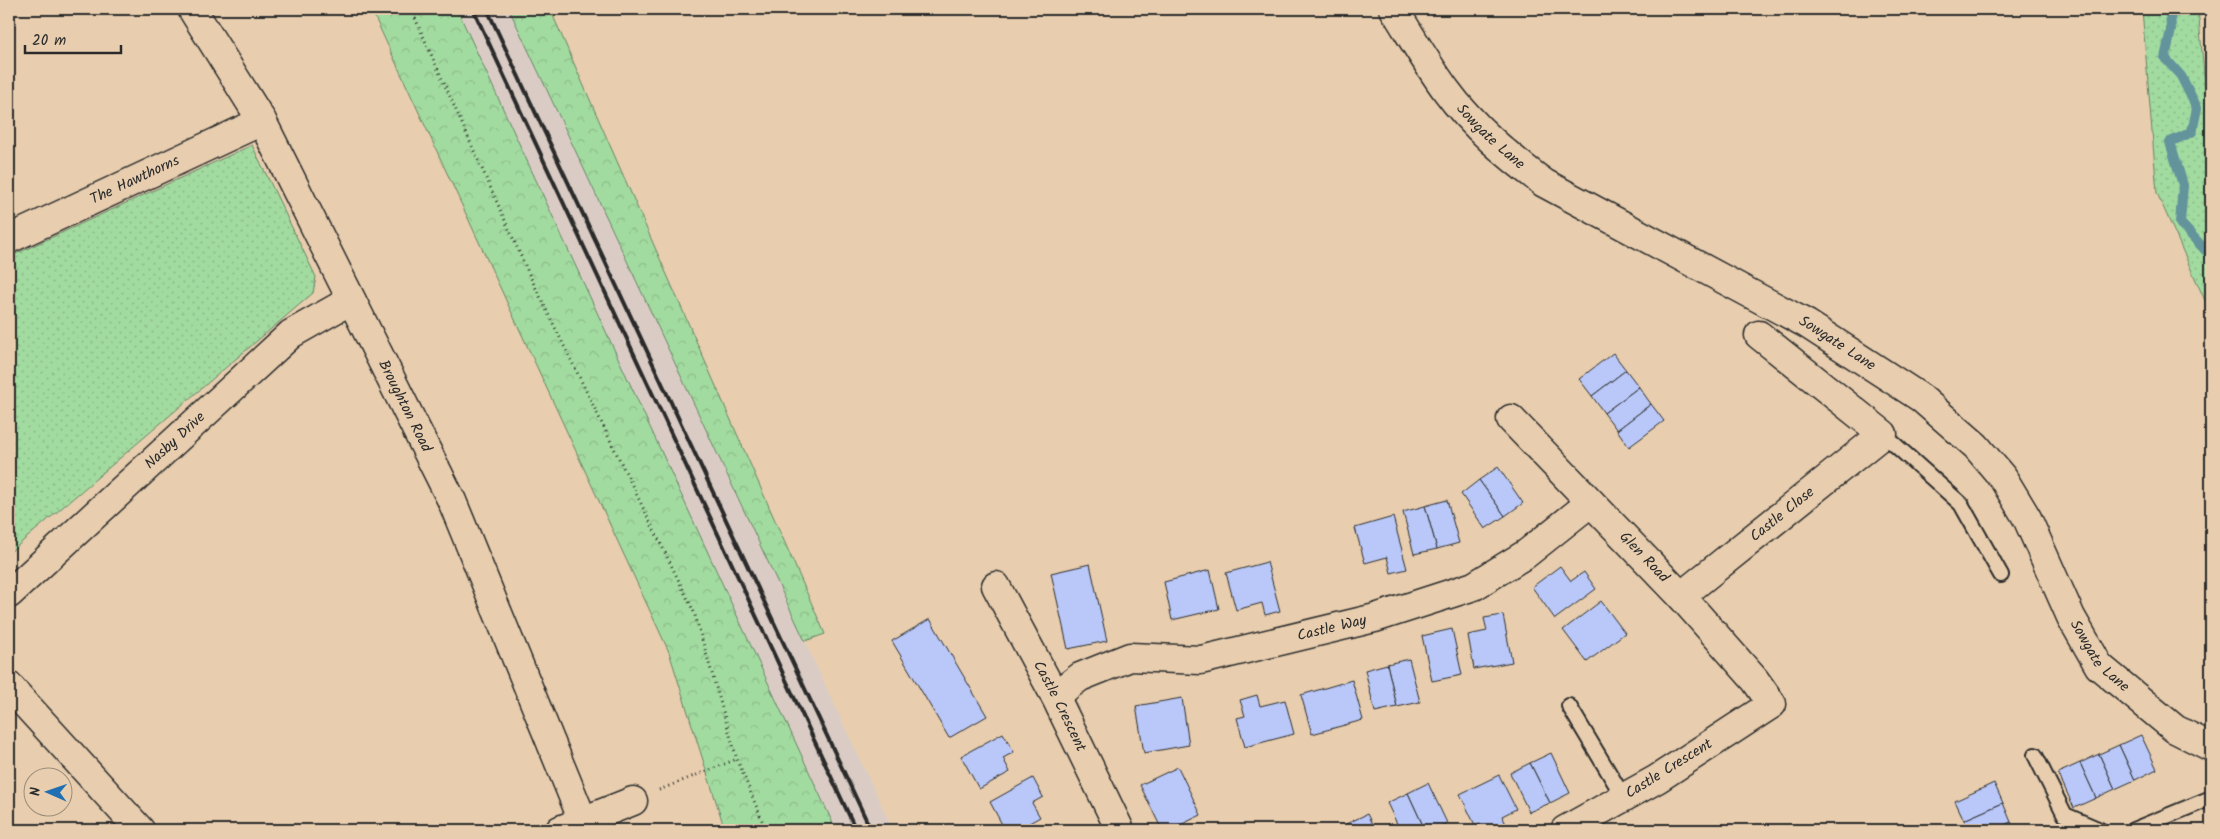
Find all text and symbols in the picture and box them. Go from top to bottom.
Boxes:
scale bar [25,22,121,54]
text: 20 m [32,29,66,53]
street label: Sowgate Lane [1450,99,1530,176]
street label: The Hawthorns [86,149,184,211]
street label: Sowgate Lane [1794,310,1880,378]
street label: Broughton Road [371,356,438,457]
street label: Nasby Drive [139,406,211,475]
street label: Castle Close [1745,481,1820,548]
street label: Glen Road [1613,526,1675,589]
street label: Castle Way [1295,608,1370,648]
street label: Sowgate Lane [2063,615,2135,699]
street label: Castle Crescent [1026,657,1092,756]
street label: Castle Crescent [1621,733,1717,805]
north arrow [22,766,72,816]
text: N [25,787,47,796]

